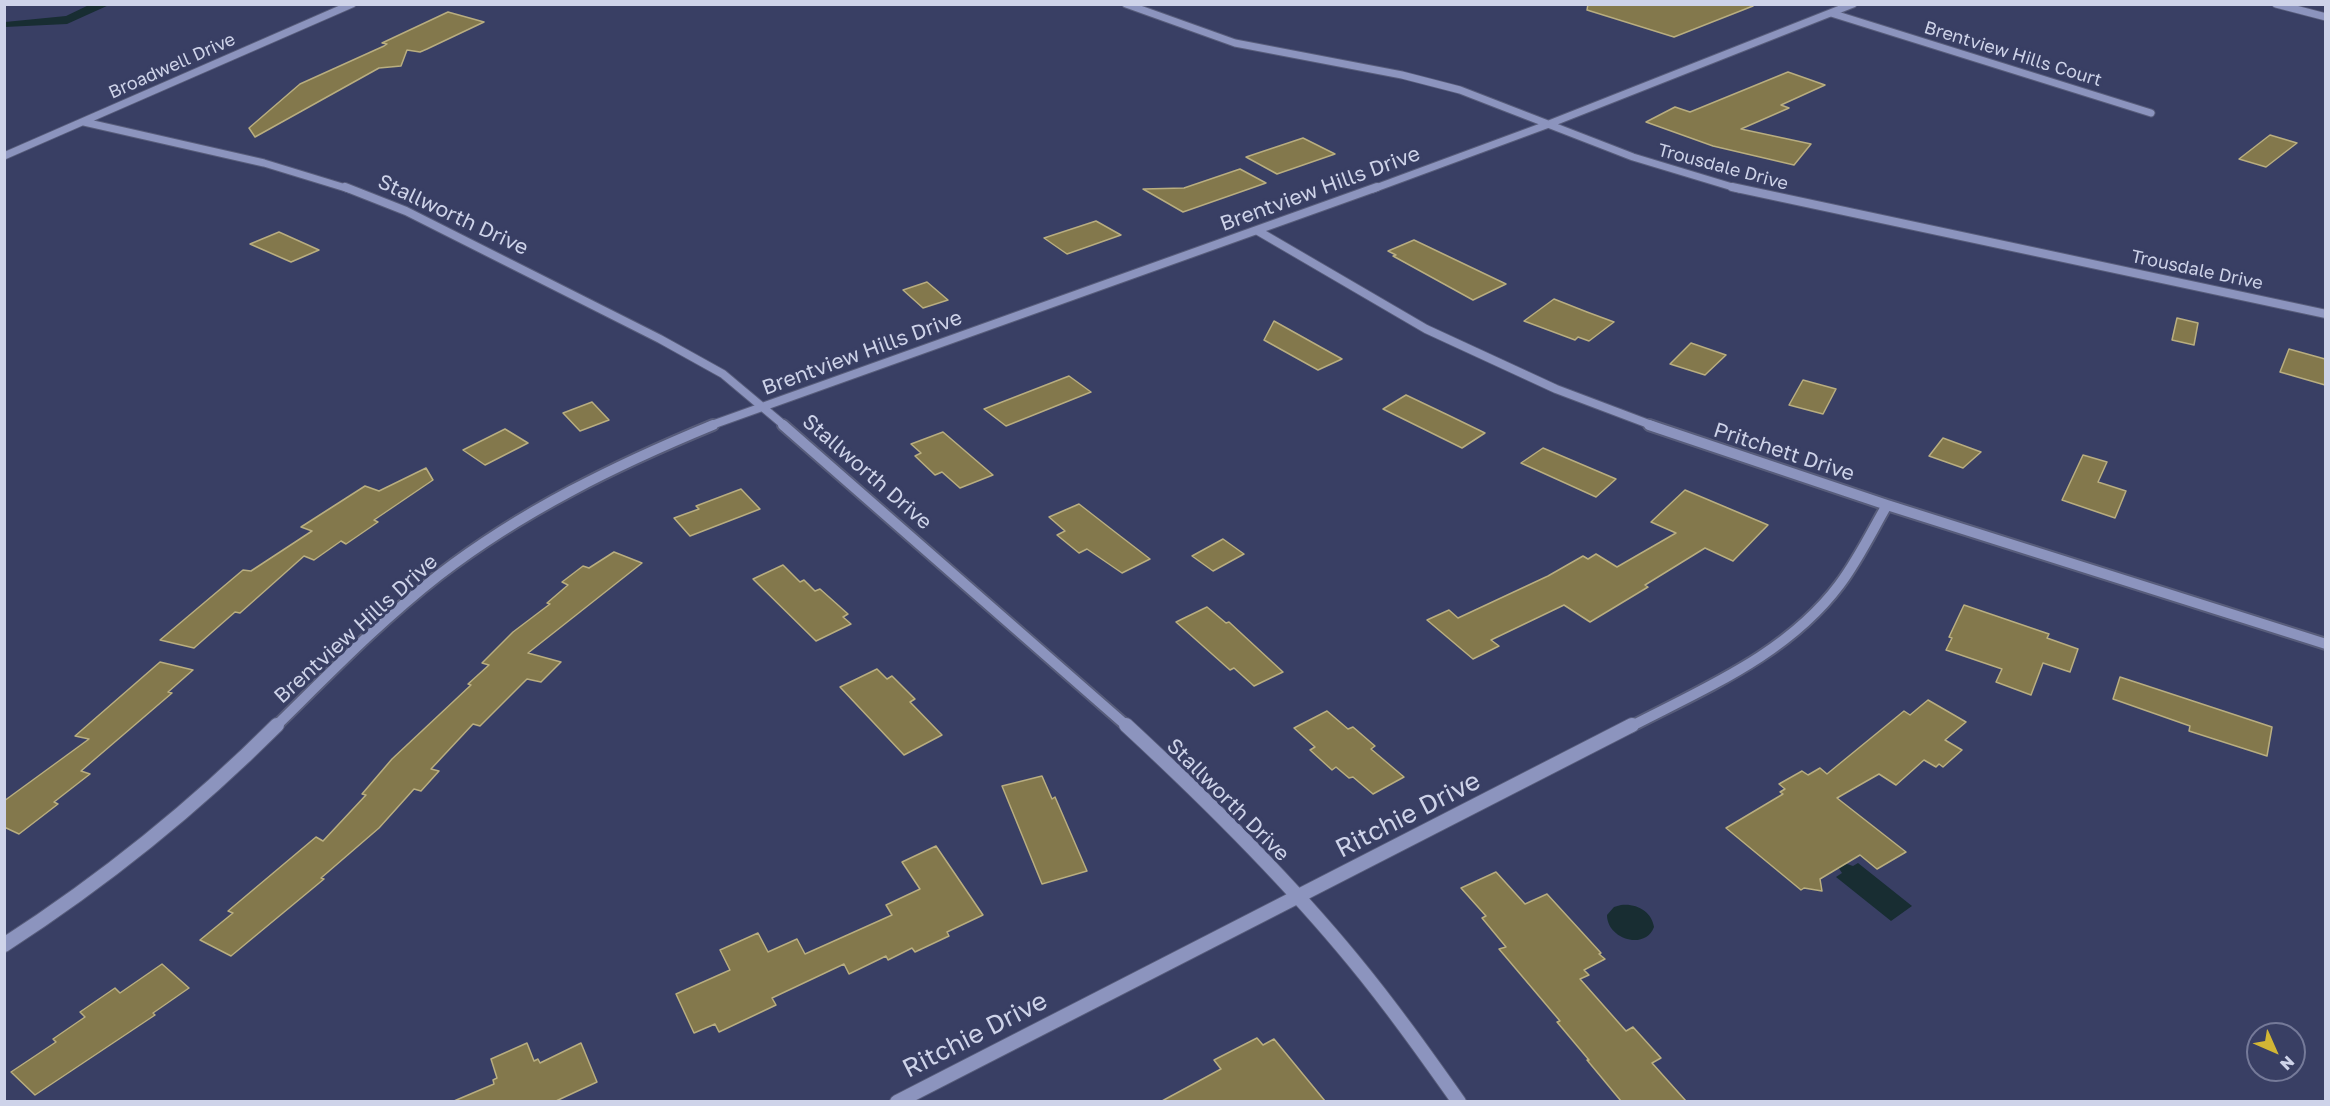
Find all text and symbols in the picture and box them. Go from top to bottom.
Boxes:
street label: Brentview Hills Court [1922,17,2104,91]
street label: Broadwell Drive [105,28,239,104]
street label: Trousdale Drive [1656,139,1790,195]
street label: Brentview Hills Drive [1217,141,1423,237]
street label: Stallworth Drive [374,169,532,261]
street label: Trousdale Drive [2129,246,2265,294]
street label: Brentview Hills Drive [759,305,965,401]
street label: Stallworth Drive [797,409,937,535]
street label: Pritchett Drive [1710,417,1858,487]
street label: Brentview Hills Drive [269,549,443,709]
street label: Stallworth Drive [1161,733,1295,867]
street label: Ritchie Drive [1330,765,1486,865]
street label: Ritchie Drive [897,985,1053,1085]
north arrow [2246,1022,2306,1082]
text: N [2276,1052,2299,1075]

